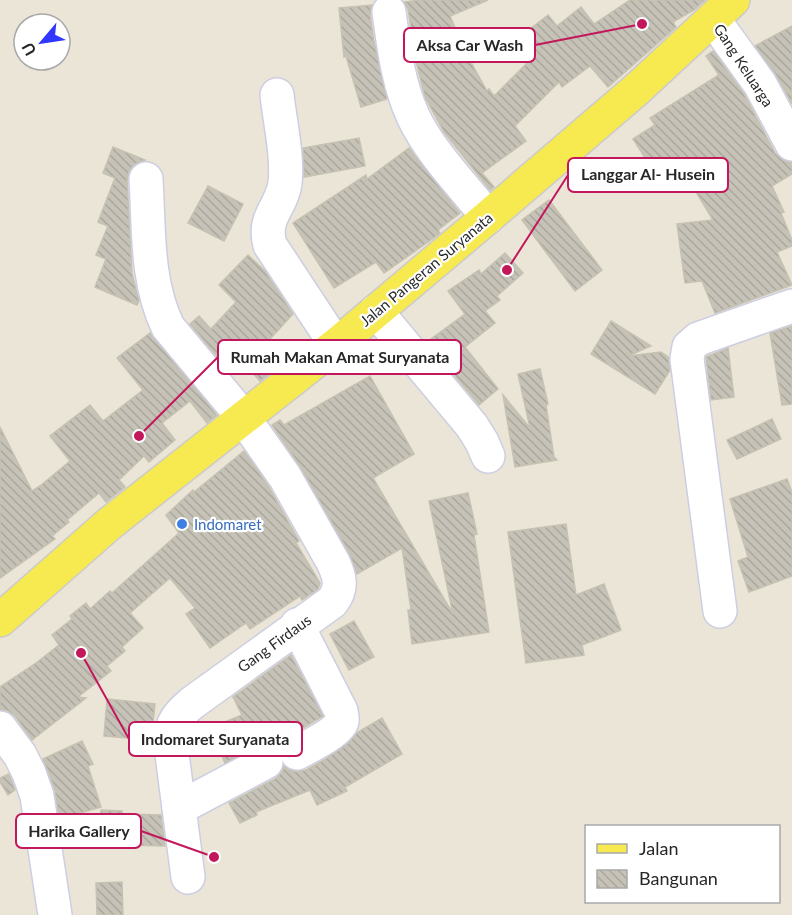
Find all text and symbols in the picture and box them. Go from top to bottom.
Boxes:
north arrow [12,12,72,72]
street label: Gang Keluarga [710,20,778,110]
callout: Aksa Car Wash [404,28,535,62]
text: Aksa Car Wash [416,35,523,54]
text: U [17,40,40,59]
callout: Langgar Al- Husein [568,158,728,192]
text: Langgar Al- Husein [581,164,715,183]
street label: Jalan Pangeran Suryanata [356,208,496,330]
callout: Rumah Makan Amat Suryanata [218,340,461,374]
text: Rumah Makan Amat Suryanata [231,347,449,366]
place label: Indomaret [194,515,262,533]
marker: Indomaret [175,517,189,531]
street label: Gang Firdaus [234,610,314,676]
callout: Indomaret Suryanata [129,722,302,756]
text: Indomaret Suryanata [141,729,289,748]
callout: Harika Gallery [16,814,141,848]
text: Harika Gallery [28,821,130,840]
legend [585,825,780,903]
text: Jalan [639,837,678,859]
text: Bangunan [639,867,718,889]

